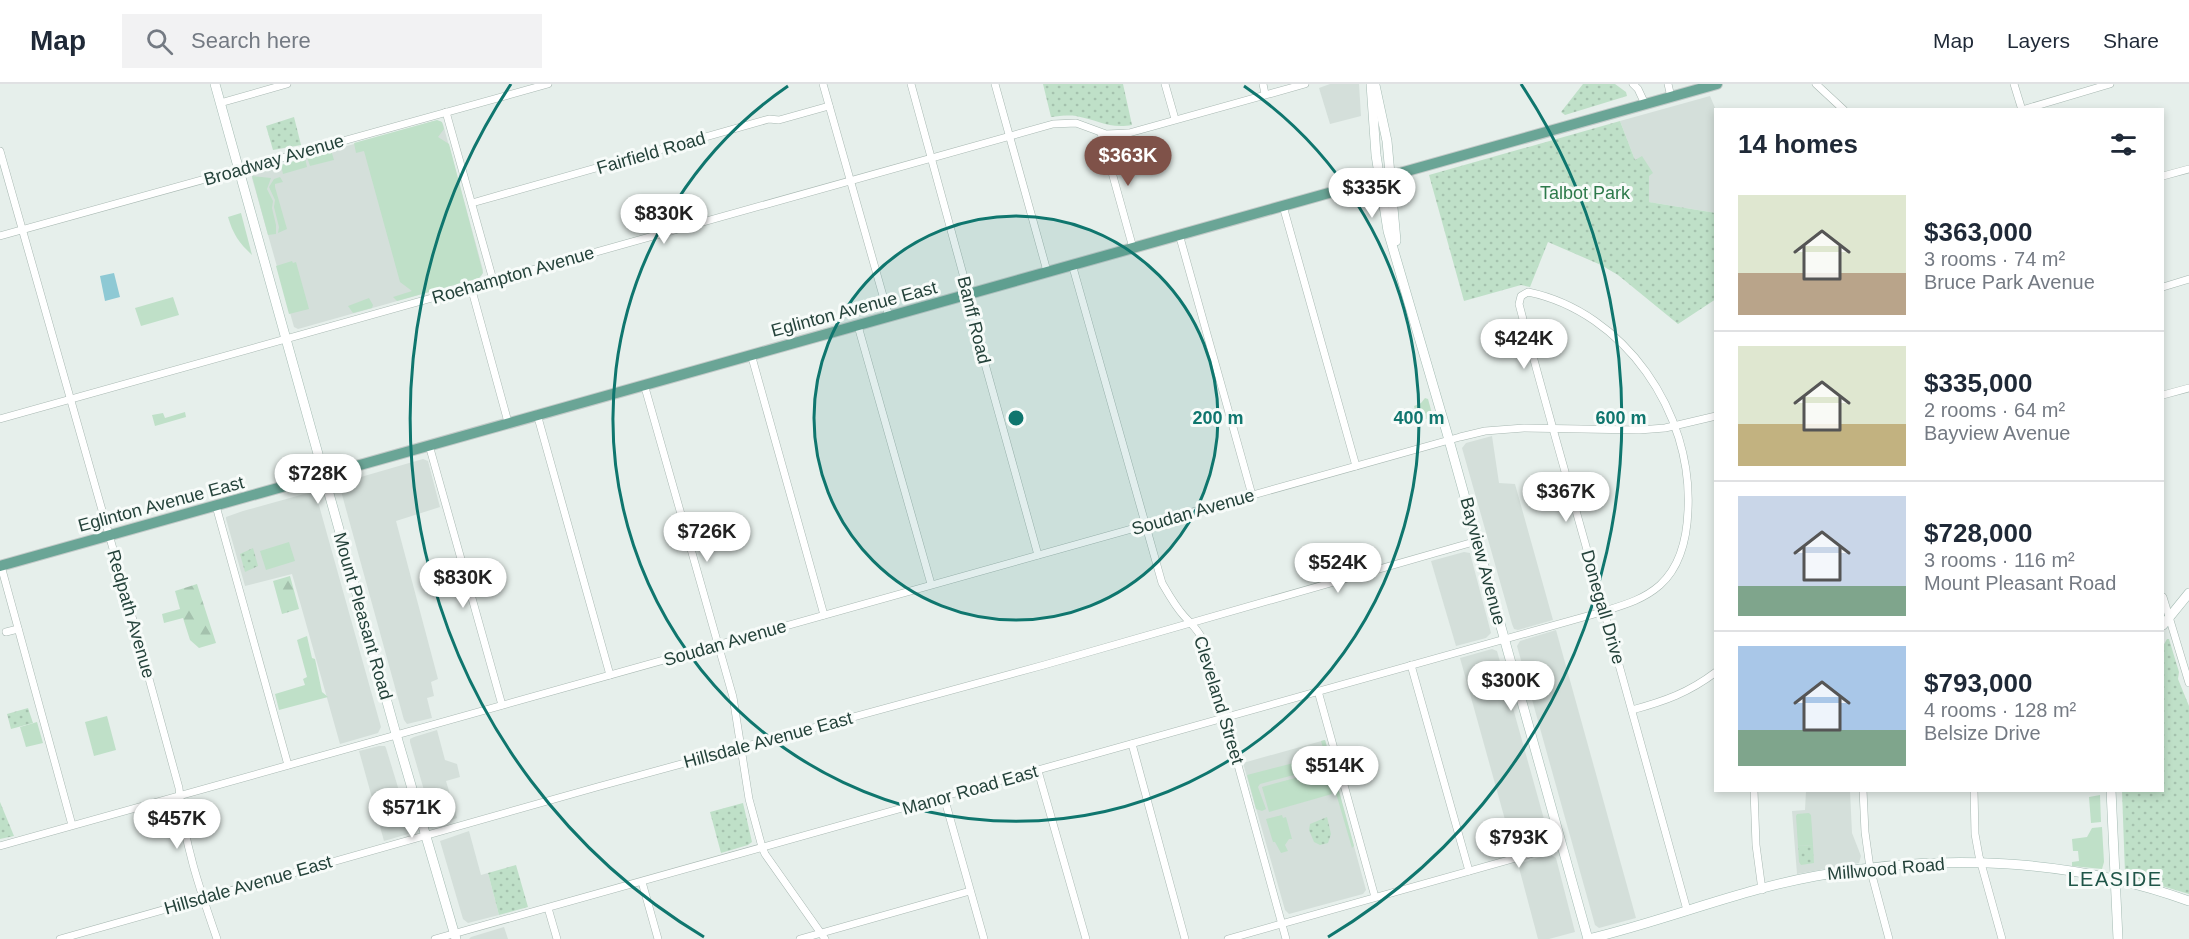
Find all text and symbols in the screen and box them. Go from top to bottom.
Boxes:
search box [122,14,542,68]
text: Map [30,25,86,56]
icon: search [143,25,176,58]
text: Search here [191,28,311,53]
text: Map [1933,29,1974,52]
text: Layers [2007,29,2070,52]
text: Share [2103,29,2159,52]
street label: Fairfield Road [594,128,708,178]
icon: filters [2107,128,2140,161]
text: 14 homes [1738,129,1858,159]
street label: Broadway Avenue [202,130,346,190]
pin: $363K [1086,136,1170,187]
text: $363K [1099,144,1157,166]
pin: $335K [1330,168,1414,219]
text: $335K [1343,176,1401,198]
park label: Talbot Park [1540,183,1631,203]
pin: $830K [622,194,706,245]
text: $830K [635,202,693,224]
text: $363,000 [1924,217,2032,247]
icon: home [1786,219,1858,291]
street label: Roehampton Avenue [430,242,596,308]
text: 3 rooms · 74 m² [1924,248,2065,270]
text: Bruce Park Avenue [1924,271,2095,293]
street label: Banff Road [953,274,995,366]
street label: Eglinton Avenue East [769,277,939,341]
pin: $424K [1482,319,1566,370]
text: $424K [1495,327,1553,349]
text: $335,000 [1924,368,2032,398]
icon: home [1786,370,1858,442]
text: 2 rooms · 64 m² [1924,399,2065,421]
centre of rings [1006,408,1026,428]
text: 200 m [1192,408,1244,428]
text: 400 m [1393,408,1445,428]
text: 600 m [1595,408,1647,428]
text: Bayview Avenue [1924,422,2070,444]
pin: $728K [276,454,360,505]
text: $728K [289,462,347,484]
street label: Eglinton Avenue East [76,472,246,536]
pin: $367K [1524,472,1608,523]
text: $367K [1537,480,1595,502]
street label: Soudan Avenue [1129,485,1257,539]
street label: Bayview Avenue [1456,495,1510,627]
pin: $726K [665,512,749,563]
text: $728,000 [1924,518,2032,548]
text: $726K [678,520,736,542]
icon: home [1786,520,1858,592]
street label: Mount Pleasant Road [330,530,396,702]
pin: $524K [1296,543,1380,594]
street label: Redpath Avenue [103,547,159,681]
street label: Donegall Drive [1577,547,1629,667]
text: 3 rooms · 116 m² [1924,549,2075,571]
text: $524K [1309,551,1367,573]
pin: $830K [421,558,505,609]
text: $830K [434,566,492,588]
text: Mount Pleasant Road [1924,572,2116,594]
street label: Soudan Avenue [661,616,789,670]
street label: Cleveland Street [1190,633,1248,767]
pin: $300K [1469,661,1553,712]
text: $793,000 [1924,668,2032,698]
text: $300K [1482,669,1540,691]
icon: home [1786,670,1858,742]
text: 4 rooms · 128 m² [1924,699,2076,721]
street label: Hillsdale Avenue East [681,708,855,772]
text: Belsize Drive [1924,722,2041,744]
pin: $514K [1293,746,1377,797]
text: $514K [1306,754,1364,776]
street label: Manor Road East [900,761,1040,819]
pin: $571K [370,788,454,839]
text: $571K [383,796,441,818]
pin: $457K [135,799,219,850]
text: $457K [148,807,206,829]
pin: $793K [1477,818,1561,869]
text: $793K [1490,826,1548,848]
street label: Hillsdale Avenue East [162,851,334,919]
street label: Millwood Road [1826,854,1946,884]
district label: LEASIDE [2068,868,2162,890]

